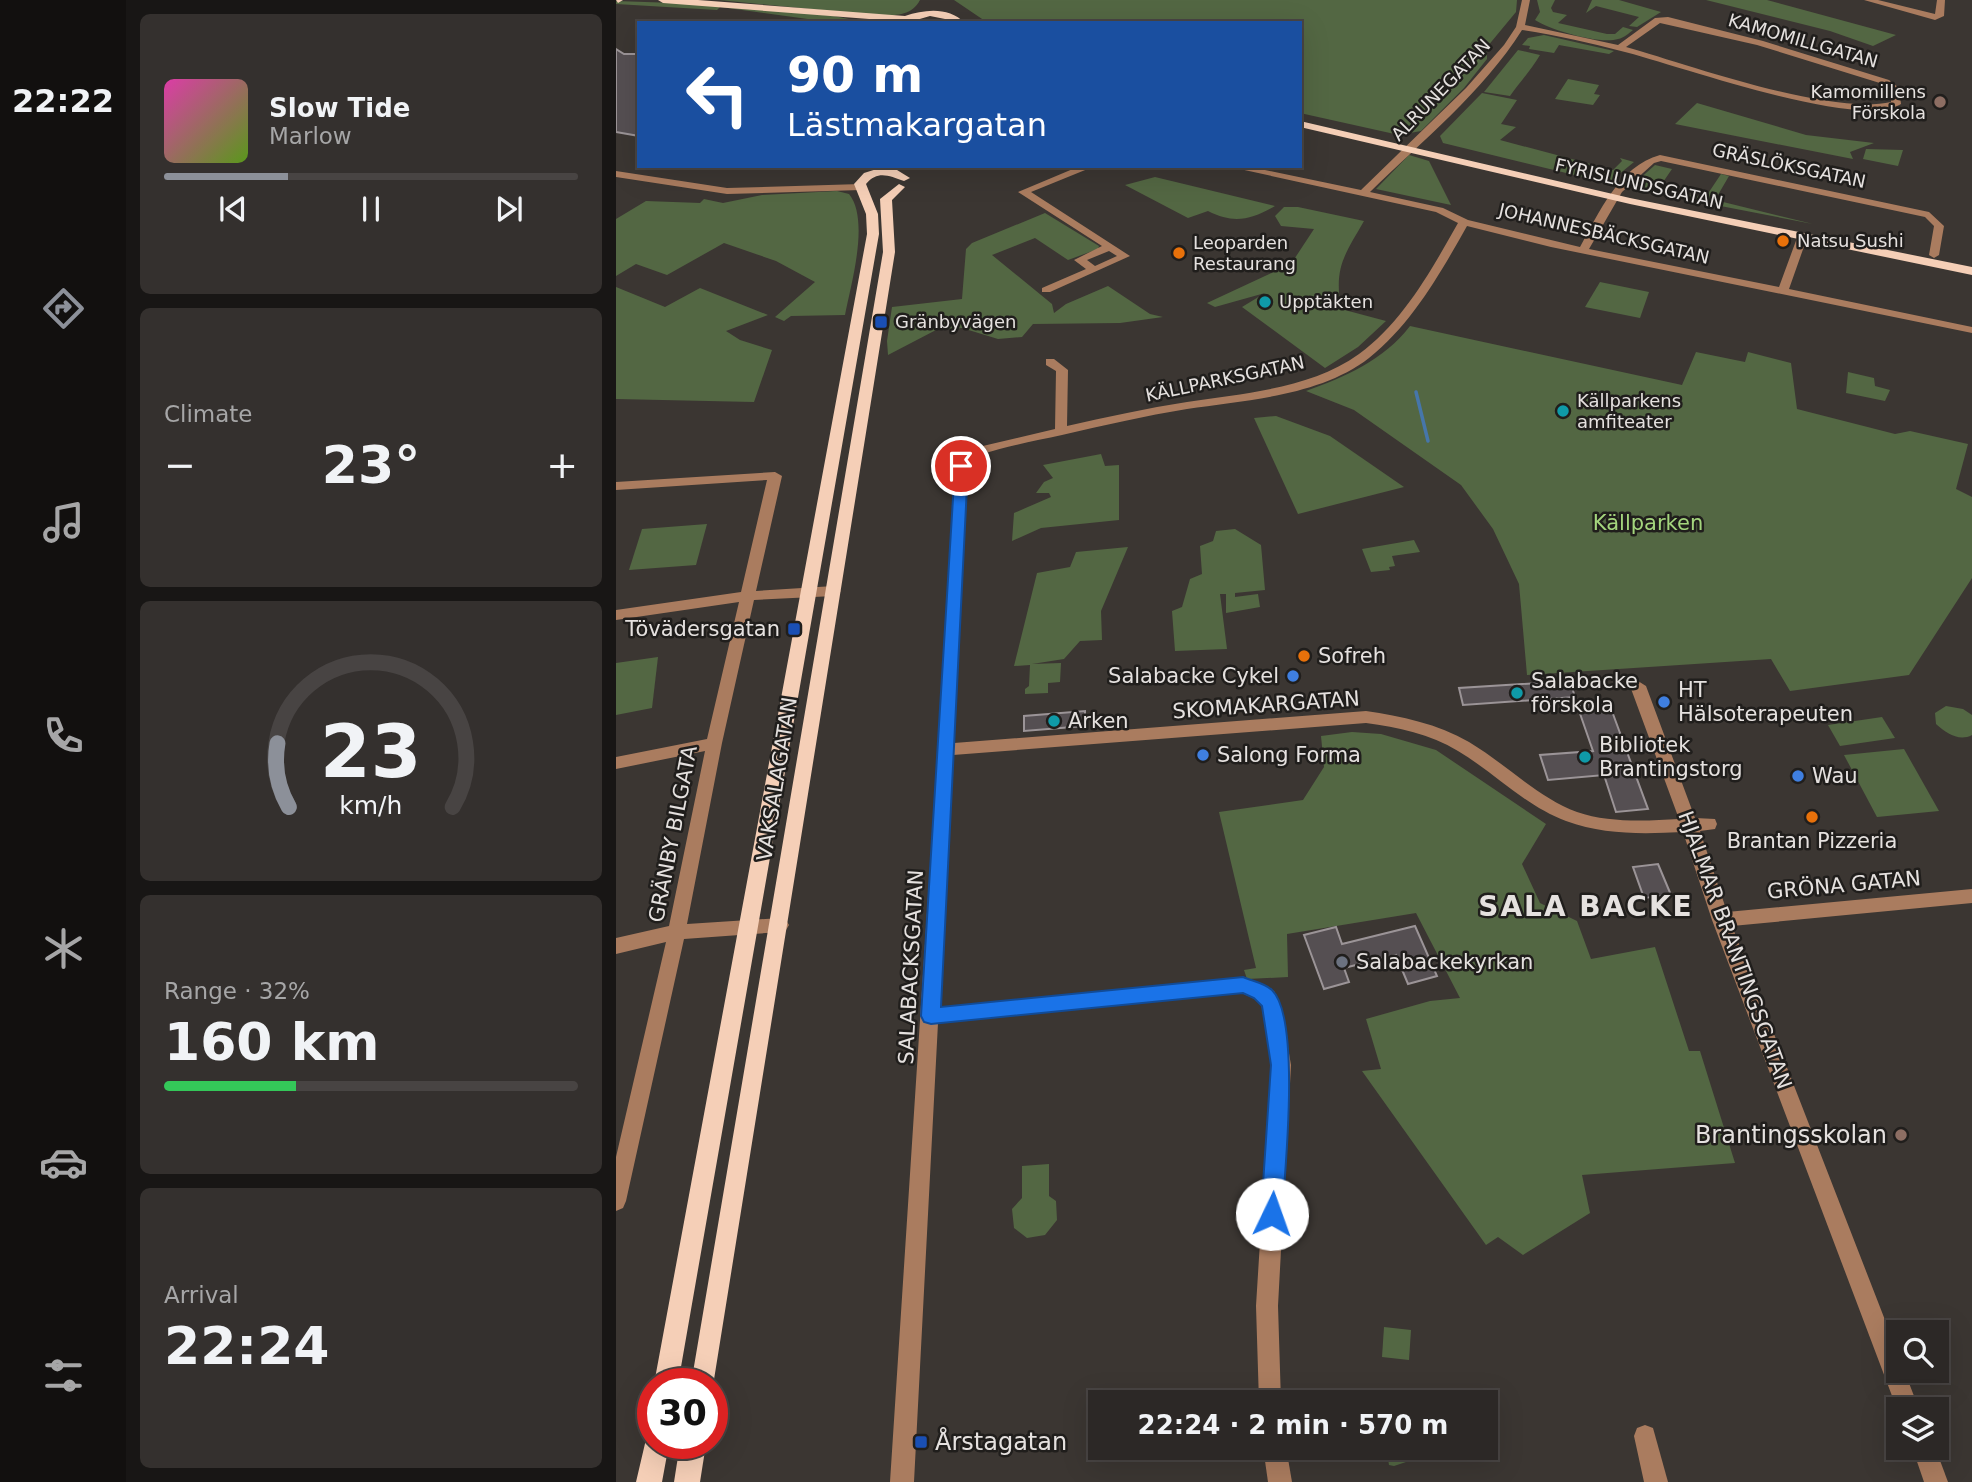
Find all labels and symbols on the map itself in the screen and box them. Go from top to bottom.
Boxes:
street label: KAMOMILLGATAN [1726,9,1880,72]
street label: ALRUNEGATAN [1387,34,1494,145]
place label: Kamomillens Förskola [1811,81,1926,123]
marker: Kamomillens Förskola [1932,94,1948,110]
street label: GRÄSLÖKSGATAN [1710,139,1868,192]
street label: FYRISLUNDSGATAN [1553,154,1725,213]
street label: JOHANNESBÄCKSGATAN [1496,199,1711,268]
place label: Natsu Sushi [1797,230,1904,251]
place label: Leoparden Restaurang [1193,232,1296,274]
marker: Natsu Sushi [1775,233,1791,249]
marker: Leoparden Restaurang [1171,245,1187,261]
place label: Upptäkten [1279,291,1373,312]
marker: Upptäkten [1257,294,1273,310]
place label: Gränbyvägen [895,311,1016,332]
marker: Gränbyvägen [873,314,889,330]
street label: KÄLLPARKSGATAN [1144,351,1306,406]
place label: Källparkens amfiteater [1577,390,1681,432]
marker: Källparkens amfiteater [1555,403,1571,419]
pin [931,436,991,496]
park label: Källparken [1593,511,1703,535]
place label: Tövädersgatan [624,617,780,641]
marker: Tövädersgatan [786,621,802,637]
place label: Sofreh [1318,644,1386,668]
marker: Sofreh [1296,648,1312,664]
place label: Salabacke Cykel [1108,664,1279,688]
marker: Salabacke Cykel [1285,668,1301,684]
place label: Salabacke förskola [1531,669,1638,717]
place label: HT Hälsoterapeuten [1678,678,1853,726]
marker: Salabacke förskola [1509,685,1525,701]
street label: SKOMAKARGATAN [1172,686,1360,724]
marker: HT Hälsoterapeuten [1656,694,1672,710]
street label: VAKSALAGATAN [752,695,802,863]
place label: Arken [1068,709,1129,733]
marker: Arken [1046,713,1062,729]
place label: Bibliotek Brantingstorg [1599,733,1743,781]
street label: GRÄNBY BILGATA [643,743,702,925]
place label: Salong Forma [1217,743,1361,767]
marker: Salong Forma [1195,747,1211,763]
marker: Bibliotek Brantingstorg [1577,749,1593,765]
place label: Wau [1812,764,1858,788]
marker: Wau [1790,768,1806,784]
street label: HJALMAR BRANTINGSGATAN [1673,808,1797,1092]
marker: Brantan Pizzeria [1804,809,1820,825]
place label: Brantan Pizzeria [1727,829,1897,853]
street label: GRÖNA GATAN [1766,865,1922,904]
street label: SALABACKSGATAN [894,869,928,1065]
district label: SALA BACKE [1478,890,1694,923]
place label: Salabackekyrkan [1356,950,1533,974]
marker: Salabackekyrkan [1334,954,1350,970]
place label: Brantingsskolan [1695,1121,1887,1149]
marker: Brantingsskolan [1893,1127,1909,1143]
position arrow [1235,1177,1309,1251]
speed limit sign: 30 [637,1368,728,1459]
place label: Årstagatan [935,1427,1067,1456]
marker: Årstagatan [913,1434,929,1450]

